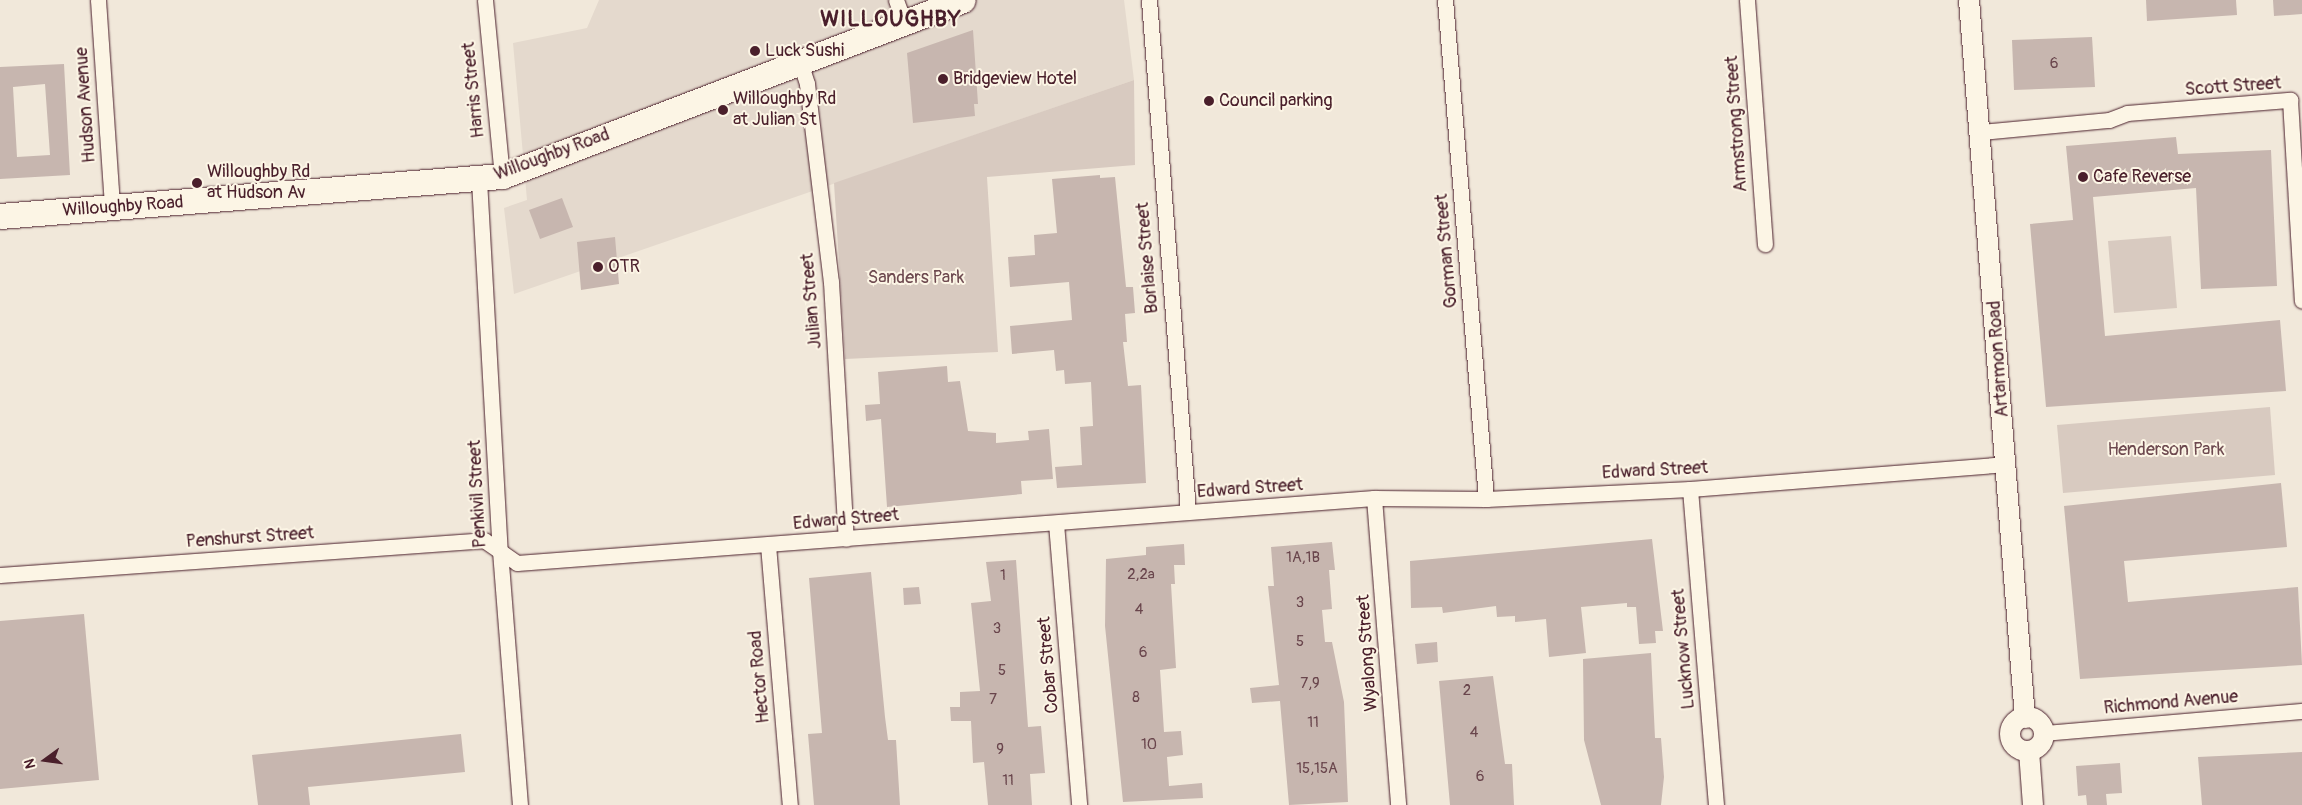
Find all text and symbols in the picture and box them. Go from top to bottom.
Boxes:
district label: WILLOUGHBY [819,7,963,33]
place label: Luck Sushi [765,40,844,62]
street label: Harris Street [458,41,490,139]
marker: Luck Sushi [749,45,761,57]
street label: Hudson Avenue [71,46,101,164]
street label: Armstrong Street [1721,55,1753,193]
house number: 6 [2050,55,2058,73]
place label: Bridgeview Hotel [953,68,1077,90]
marker: Bridgeview Hotel [937,73,949,85]
street label: Scott Street [2184,73,2282,101]
place label: Willoughby Rd at Julian St [733,89,836,132]
place label: Council parking [1219,90,1333,112]
marker: Council parking [1203,95,1215,107]
marker: Willoughby Rd at Julian St [717,104,729,116]
street label: Willoughby Road [491,124,613,186]
place label: Willoughby Rd at Hudson Av [207,162,310,204]
place label: Cafe Reverse [2093,166,2191,188]
marker: Cafe Reverse [2077,171,2089,183]
marker: Willoughby Rd at Hudson Av [191,177,203,189]
street label: Willoughby Road [62,192,184,222]
street label: Gorman Street [1431,193,1463,309]
street label: Borlaise Street [1132,201,1164,315]
street label: Julian Street [797,252,827,350]
place label: OTR [608,256,640,278]
marker: OTR [592,261,604,273]
park label: Sanders Park [868,267,964,289]
street label: Artarmon Road [1984,300,2014,418]
street label: Penkivil Street [464,439,492,549]
park label: Henderson Park [2108,439,2224,461]
street label: Edward Street [1601,457,1709,485]
street label: Edward Street [1196,475,1304,503]
street label: Edward Street [792,505,900,535]
street label: Penshurst Street [185,523,315,553]
house number: 1A,1B [1286,549,1320,567]
house number: 2,2a [1127,566,1155,584]
house number: 1 [1000,567,1006,585]
street label: Lucknow Street [1668,588,1700,710]
house number: 3 [1296,594,1304,612]
street label: Wyalong Street [1353,594,1383,712]
house number: 4 [1135,601,1143,619]
street label: Cobar Street [1034,616,1064,714]
house number: 3 [993,620,1001,638]
street label: Hector Road [745,630,775,724]
house number: 5 [1296,633,1304,651]
house number: 6 [1139,644,1147,662]
house number: 5 [998,662,1006,680]
house number: 7,9 [1300,675,1320,693]
house number: 2 [1463,682,1471,700]
street label: Richmond Avenue [2103,686,2239,720]
house number: 8 [1132,689,1140,707]
house number: 7 [989,691,997,709]
house number: 11 [1307,714,1319,732]
house number: 4 [1470,724,1478,742]
north arrow [20,735,70,785]
house number: 10 [1141,736,1157,754]
house number: 9 [996,741,1004,759]
text: N [21,757,39,770]
house number: 15,15A [1296,760,1338,778]
house number: 6 [1476,768,1484,786]
house number: 11 [1002,772,1014,790]

